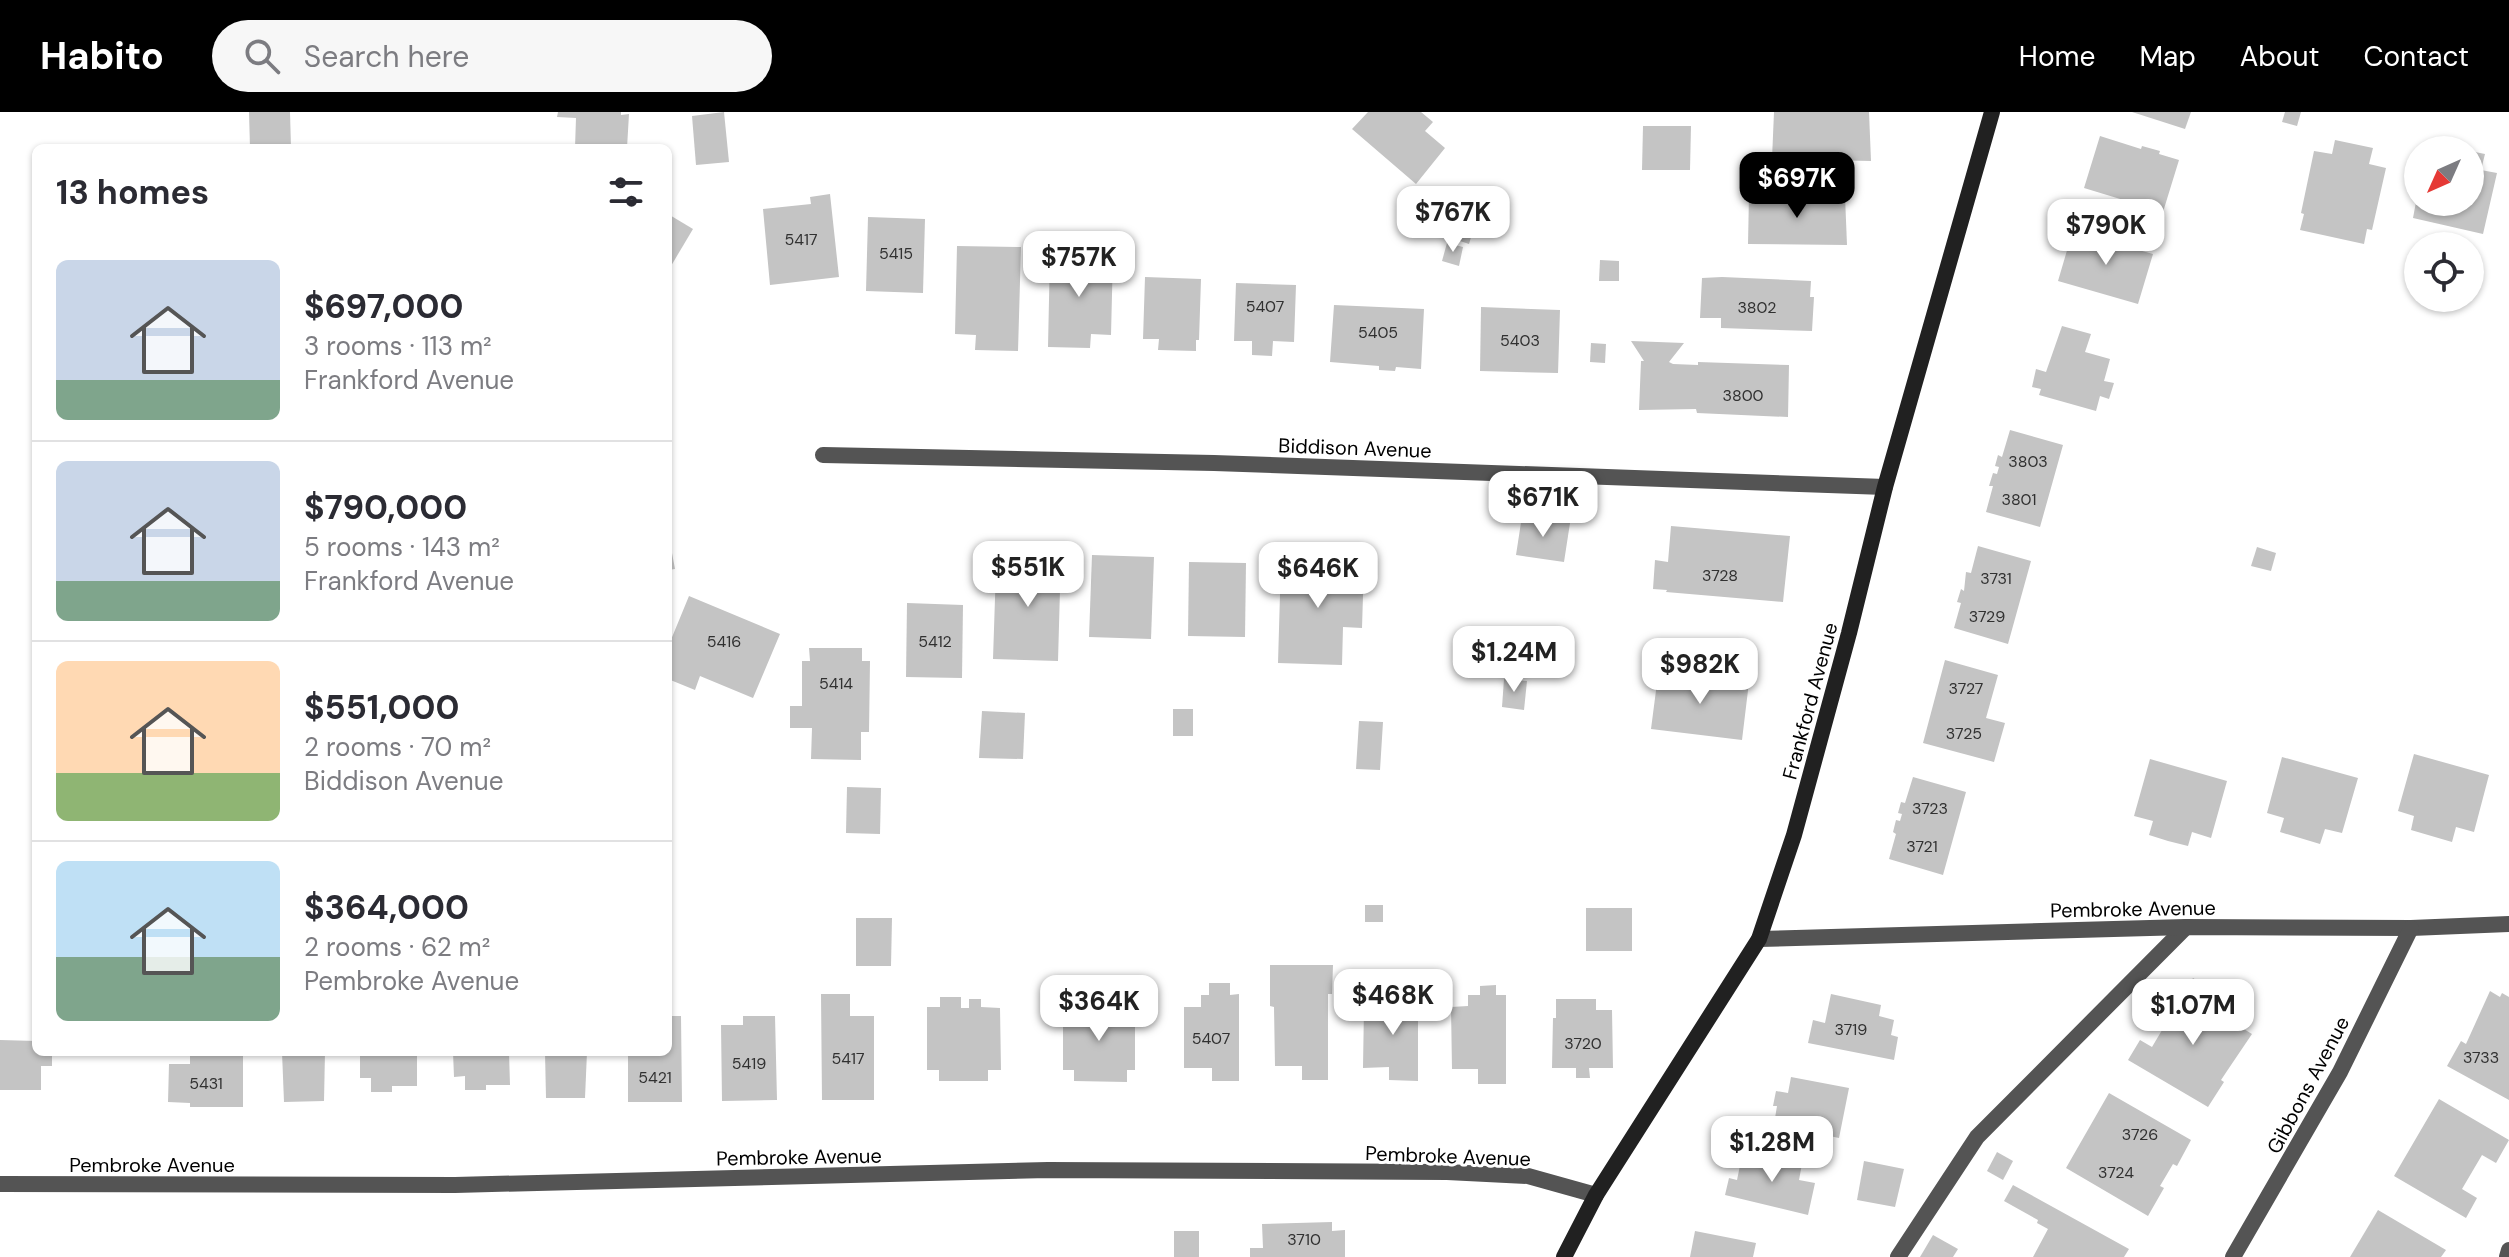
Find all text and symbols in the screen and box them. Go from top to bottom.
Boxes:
search box [212,20,772,92]
text: Habito [40,31,164,81]
icon: search [240,34,284,78]
text: Search here [304,37,469,76]
text: Home [2019,38,2095,75]
text: Map [2139,38,2196,75]
text: About [2240,38,2319,75]
text: Contact [2363,38,2469,75]
north arrow [2404,136,2484,216]
map controls [2404,136,2484,312]
pin: $697K [1741,152,1853,220]
text: $697K [1758,161,1836,195]
text: 13 homes [56,170,209,215]
icon: filters [604,170,648,214]
pin: $767K [1397,186,1509,254]
text: $767K [1415,195,1491,229]
pin: $790K [2050,199,2162,267]
text: $790K [2065,208,2147,242]
house number: 5417 [784,229,818,250]
pin: $757K [1023,231,1135,299]
button: locate [2404,232,2484,312]
text: $757K [1041,240,1117,274]
house number: 5415 [879,243,913,264]
text: $697,000 [304,284,463,329]
icon: home [120,292,216,388]
house number: 5407 [1246,296,1284,317]
house number: 3802 [1737,297,1777,318]
house number: 5405 [1358,322,1398,343]
text: 3 rooms · 113 m² [304,329,492,363]
house number: 5403 [1500,330,1540,351]
text: Frankford Avenue [304,363,514,397]
house number: 3800 [1722,385,1764,406]
street label: Biddison Avenue [1278,432,1432,464]
house number: 3803 [2008,451,2048,472]
pin: $671K [1487,471,1599,539]
text: $671K [1507,480,1579,514]
text: $790,000 [304,485,467,530]
house number: 3801 [2001,489,2037,510]
icon: home [120,493,216,589]
text: 5 rooms · 143 m² [304,530,500,564]
pin: $551K [972,541,1084,609]
pin: $646K [1262,542,1374,610]
text: $551K [991,550,1065,584]
text: $646K [1277,551,1359,585]
text: Frankford Avenue [304,564,514,598]
house number: 3728 [1702,565,1738,586]
house number: 3731 [1980,568,2012,589]
house number: 3729 [1969,606,2005,627]
street label: Frankford Avenue [1777,620,1843,782]
pin: $1.24M [1449,626,1579,694]
house number: 5416 [707,631,741,652]
house number: 5412 [918,631,952,652]
text: $1.24M [1471,635,1557,669]
pin: $982K [1644,638,1756,706]
text: $982K [1660,647,1740,681]
house number: 5414 [819,673,853,694]
house number: 3727 [1949,678,1983,699]
text: $551,000 [304,685,459,730]
icon: home [120,693,216,789]
house number: 3725 [1946,723,1982,744]
text: 2 rooms · 70 m² [304,730,491,764]
text: Biddison Avenue [304,764,503,798]
house number: 3723 [1912,798,1948,819]
house number: 3721 [1906,836,1938,857]
text: $364,000 [304,885,469,930]
icon: home [120,893,216,989]
street label: Pembroke Avenue [2050,895,2216,923]
text: 2 rooms · 62 m² [304,930,490,964]
text: Pembroke Avenue [304,964,519,998]
pin: $468K [1337,969,1449,1037]
pin: $364K [1043,975,1155,1043]
text: $468K [1352,978,1434,1012]
pin: $1.07M [2128,979,2258,1047]
text: $364K [1058,984,1140,1018]
text: $1.07M [2150,988,2236,1022]
street label: Gibbons Avenue [2261,1012,2355,1158]
house number: 3719 [1835,1019,1867,1040]
house number: 5407 [1192,1028,1230,1049]
house number: 3720 [1564,1033,1602,1054]
house number: 3733 [2463,1047,2499,1068]
house number: 5417 [831,1048,865,1069]
house number: 5419 [732,1053,766,1074]
house number: 5421 [638,1067,672,1088]
house number: 5431 [189,1073,223,1094]
pin: $1.28M [1707,1116,1837,1184]
house number: 3726 [2122,1124,2158,1145]
text: $1.28M [1729,1125,1815,1159]
street label: Pembroke Avenue [1365,1140,1531,1172]
street label: Pembroke Avenue [716,1143,882,1171]
street label: Pembroke Avenue [69,1152,235,1178]
house number: 3724 [2098,1162,2134,1183]
house number: 3710 [1287,1229,1321,1250]

